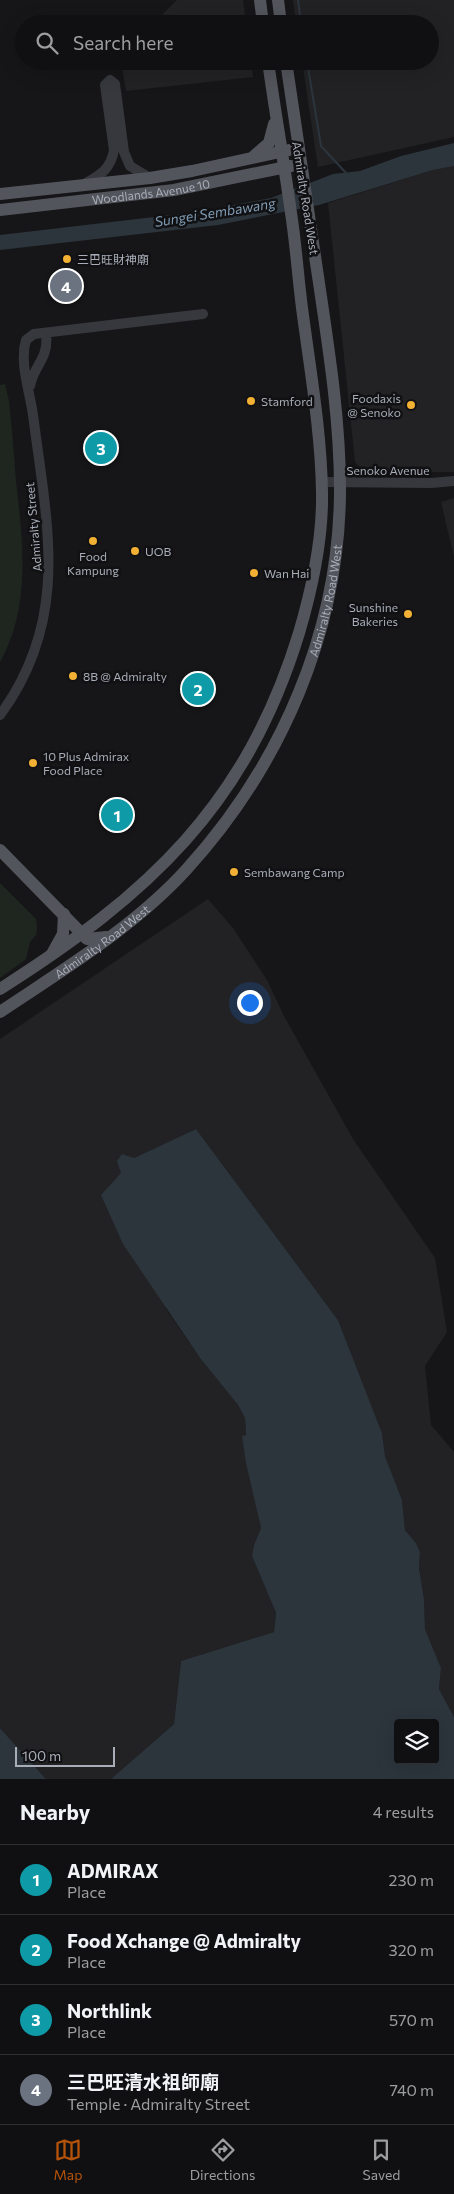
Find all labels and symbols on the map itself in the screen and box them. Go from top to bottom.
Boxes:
street label: Admiralty Road West [290,140,322,256]
street label: Woodlands Avenue 10 [91,176,211,206]
water label: Sungei Sembawang [153,194,278,230]
place label: 三巴旺財神廟 [77,252,149,266]
marker: 三巴旺財神廟 [61,253,73,265]
pin: 4 [50,267,82,305]
place label: Foodaxis @ Senoko [347,391,401,419]
place label: Stamford [261,394,313,408]
marker: Stamford [245,395,257,407]
marker: Foodaxis @ Senoko [405,399,417,411]
pin: 3 [85,429,117,467]
street label: Senoko Avenue [346,463,430,477]
street label: Admiralty Street [22,482,44,572]
marker: Food Kampung [87,535,99,547]
place label: UOB [145,544,172,558]
street label: Admiralty Road West [306,544,344,658]
marker: UOB [129,545,141,557]
place label: Food Kampung [67,549,119,577]
place label: Wan Hai [264,566,309,580]
marker: Wan Hai [248,567,260,579]
place label: Sunshine Bakeries [349,600,398,628]
marker: Sunshine Bakeries [402,608,414,620]
place label: 8B @ Admiralty [83,669,167,683]
marker: 8B @ Admiralty [67,670,79,682]
pin: 2 [182,670,214,708]
place label: 10 Plus Admirax Food Place [43,749,130,777]
marker: 10 Plus Admirax Food Place [27,757,39,769]
pin: 1 [101,796,133,834]
place label: Sembawang Camp [244,865,345,879]
marker: Sembawang Camp [228,866,240,878]
street label: Admiralty Road West [52,902,152,981]
your location [237,990,263,1016]
scale bar [15,1744,115,1767]

